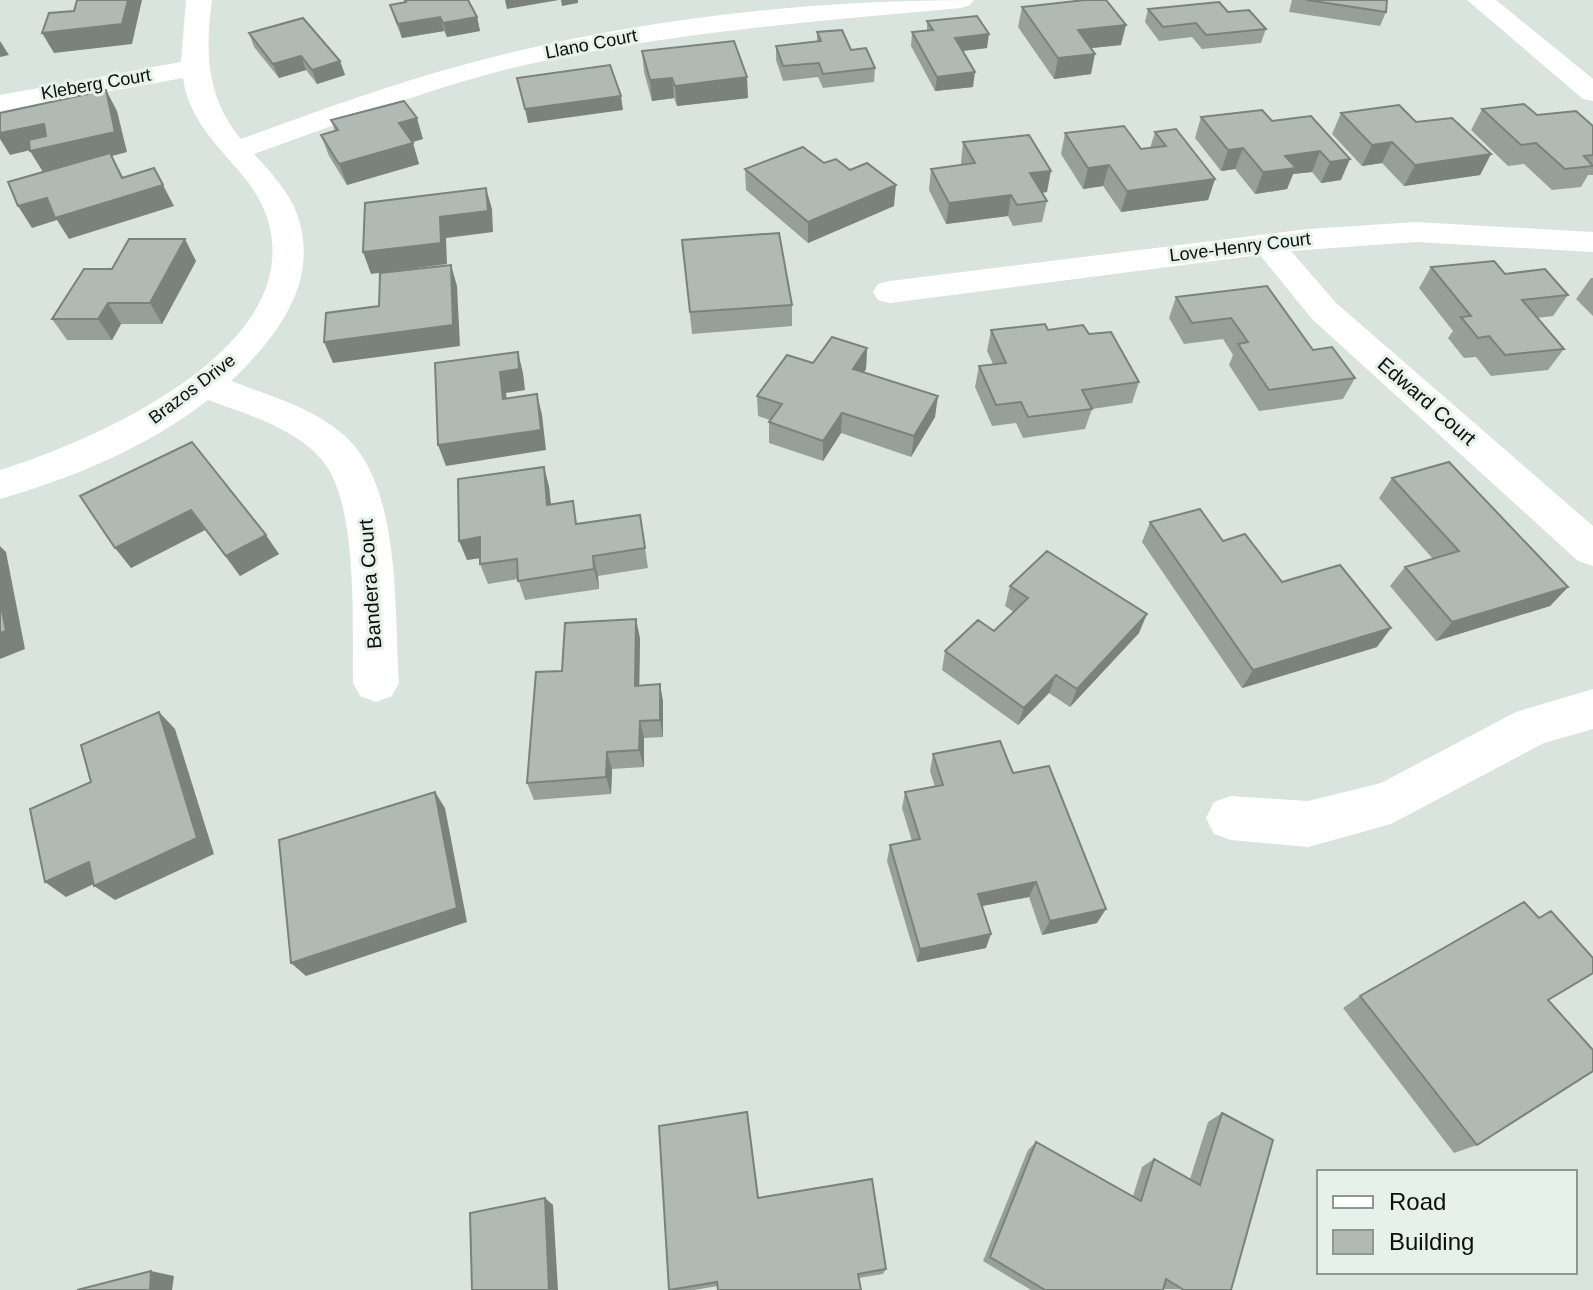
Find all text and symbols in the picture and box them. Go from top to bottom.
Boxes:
street label: Llano Court [543,25,639,63]
street label: Kleberg Court [40,65,152,103]
street label: Love-Henry Court [1168,228,1312,266]
street label: Brazos Drive [145,350,239,428]
street label: Edward Court [1374,353,1481,450]
street label: Bandera Court [354,518,386,650]
legend [1317,1170,1577,1274]
text: Road [1389,1188,1446,1215]
text: Building [1389,1228,1474,1255]

